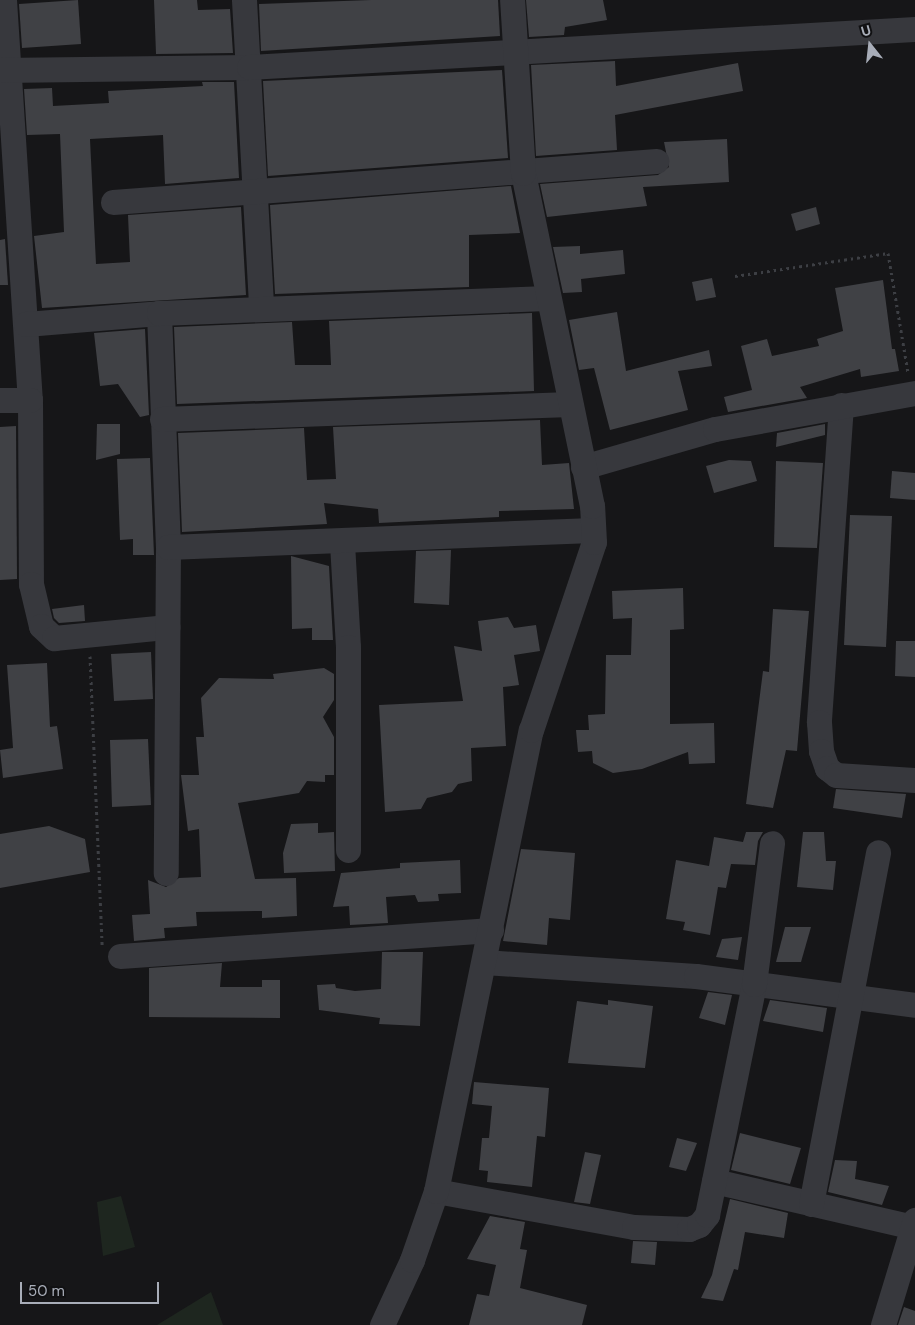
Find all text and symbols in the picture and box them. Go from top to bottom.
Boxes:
north arrow [845,20,895,70]
text: U [859,21,873,41]
scale bar [22,1272,161,1304]
text: 50 m [28,1281,65,1301]

